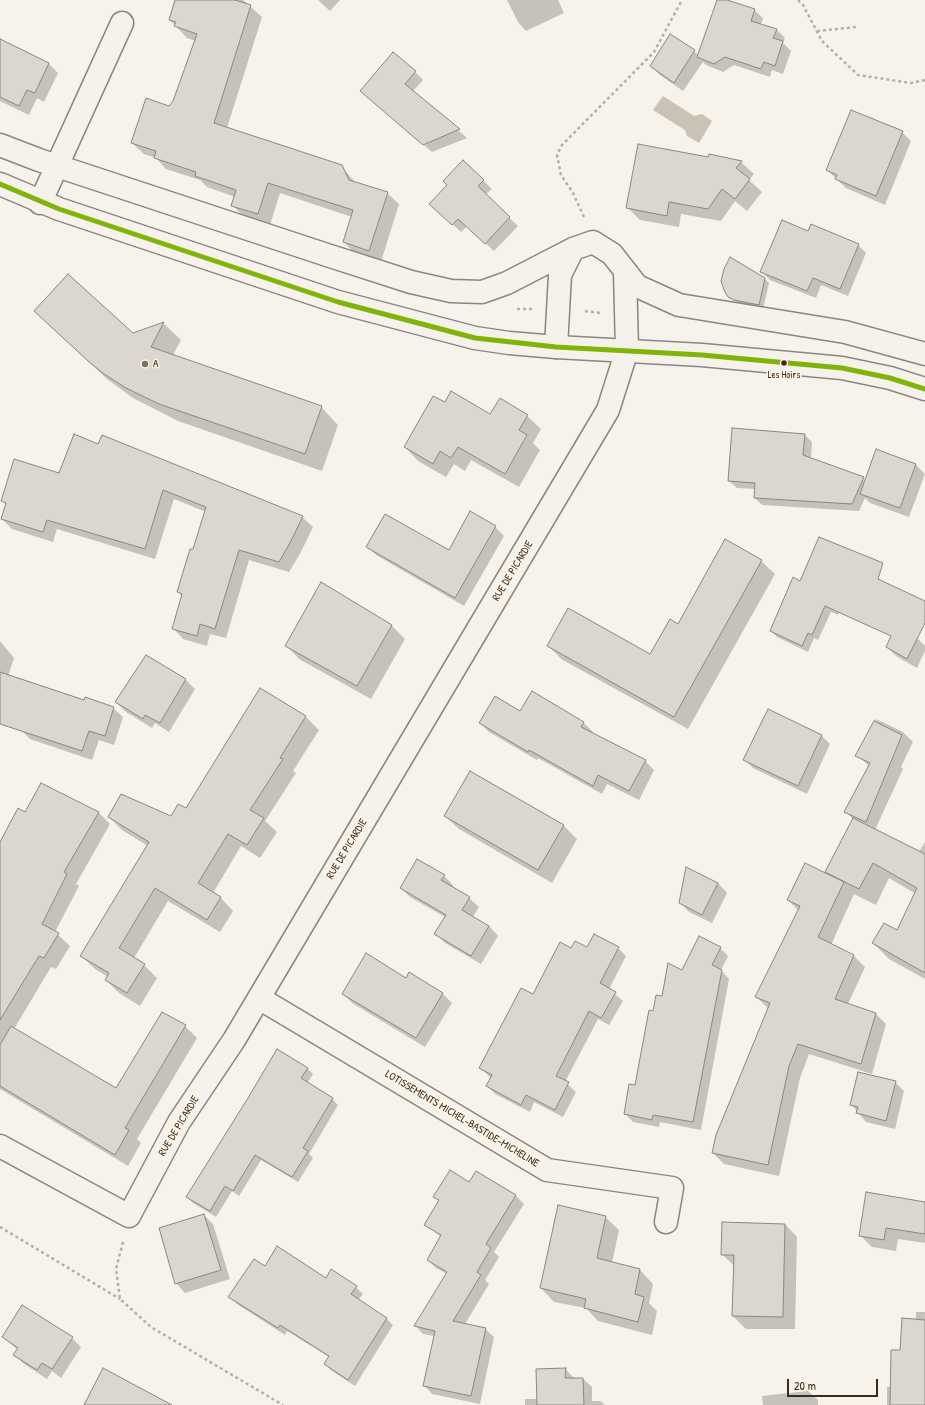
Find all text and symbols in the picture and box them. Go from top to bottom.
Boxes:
place label: A [153,357,158,371]
marker: Les Hoirs [779,358,789,368]
marker: A [140,359,150,369]
place label: Les Hoirs [768,369,800,381]
street label: RUE DE PICARDIE [490,538,536,604]
street label: RUE DE PICARDIE [324,816,370,882]
street label: LOTISSEMENTS MICHEL-BASTIDE-MICHELINE [383,1068,541,1170]
street label: RUE DE PICARDIE [156,1093,202,1159]
scale bar [789,1371,880,1397]
text: 20 m [794,1377,816,1394]

